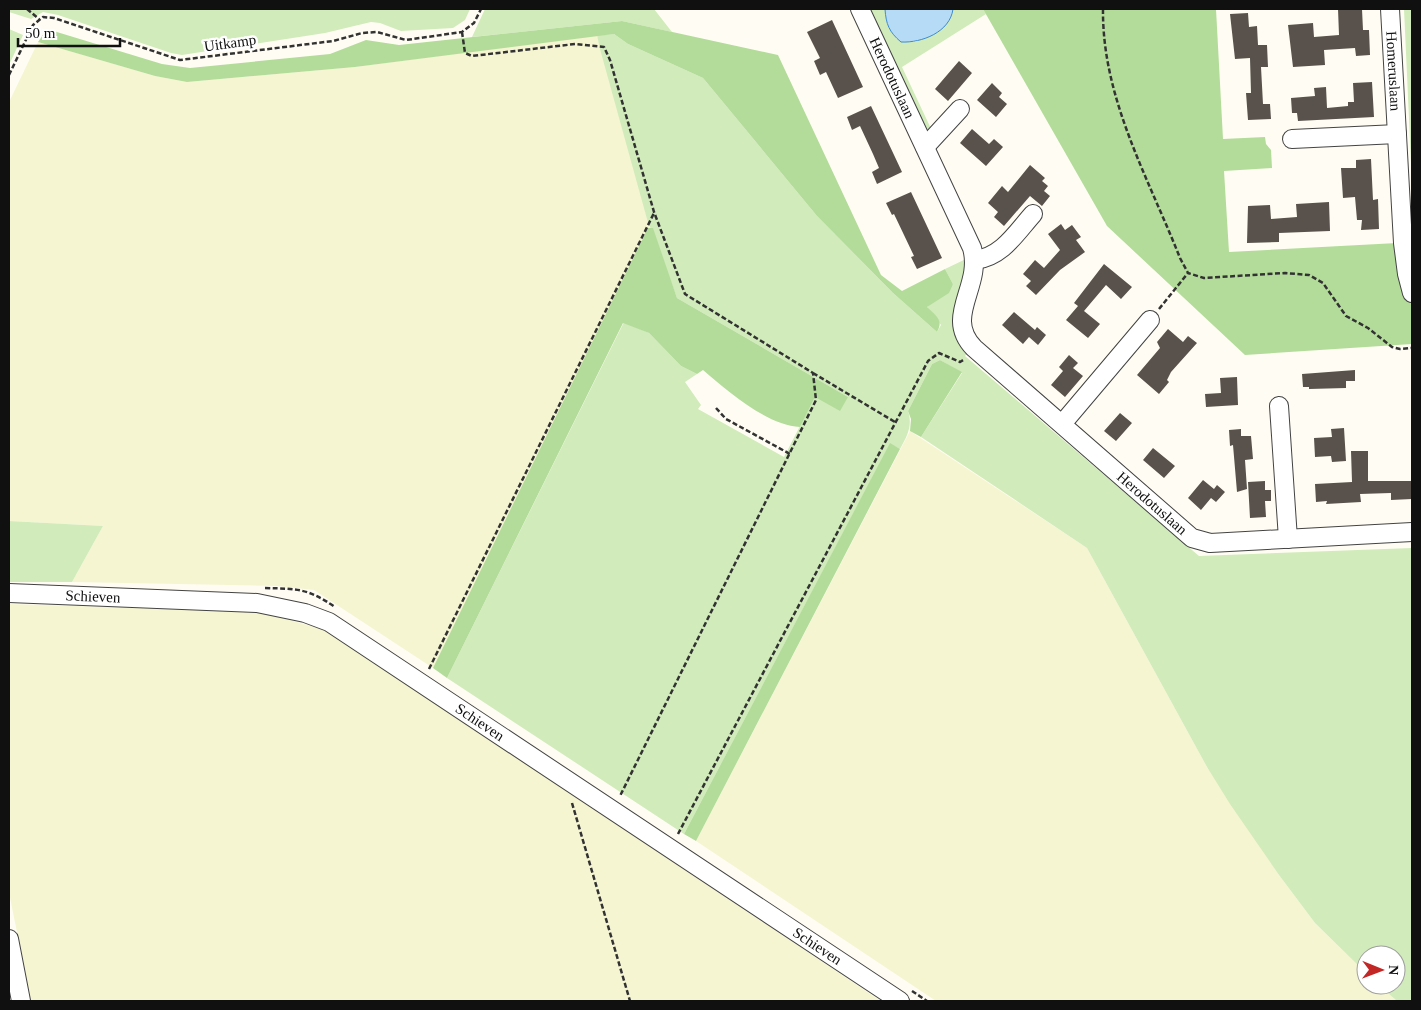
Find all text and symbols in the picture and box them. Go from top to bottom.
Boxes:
scale bar [18,15,120,47]
text: 50 m [25,25,56,41]
street label: Homeruslaan [1383,30,1404,112]
street label: Uitkamp [203,31,257,55]
street label: Herodotuslaan [866,35,918,121]
street label: Herodotuslaan [1114,468,1191,538]
street label: Schieven [65,587,121,606]
street label: Schieven [453,700,508,744]
street label: Schieven [790,924,845,968]
north arrow [1356,945,1406,995]
text: N [1386,965,1401,975]

